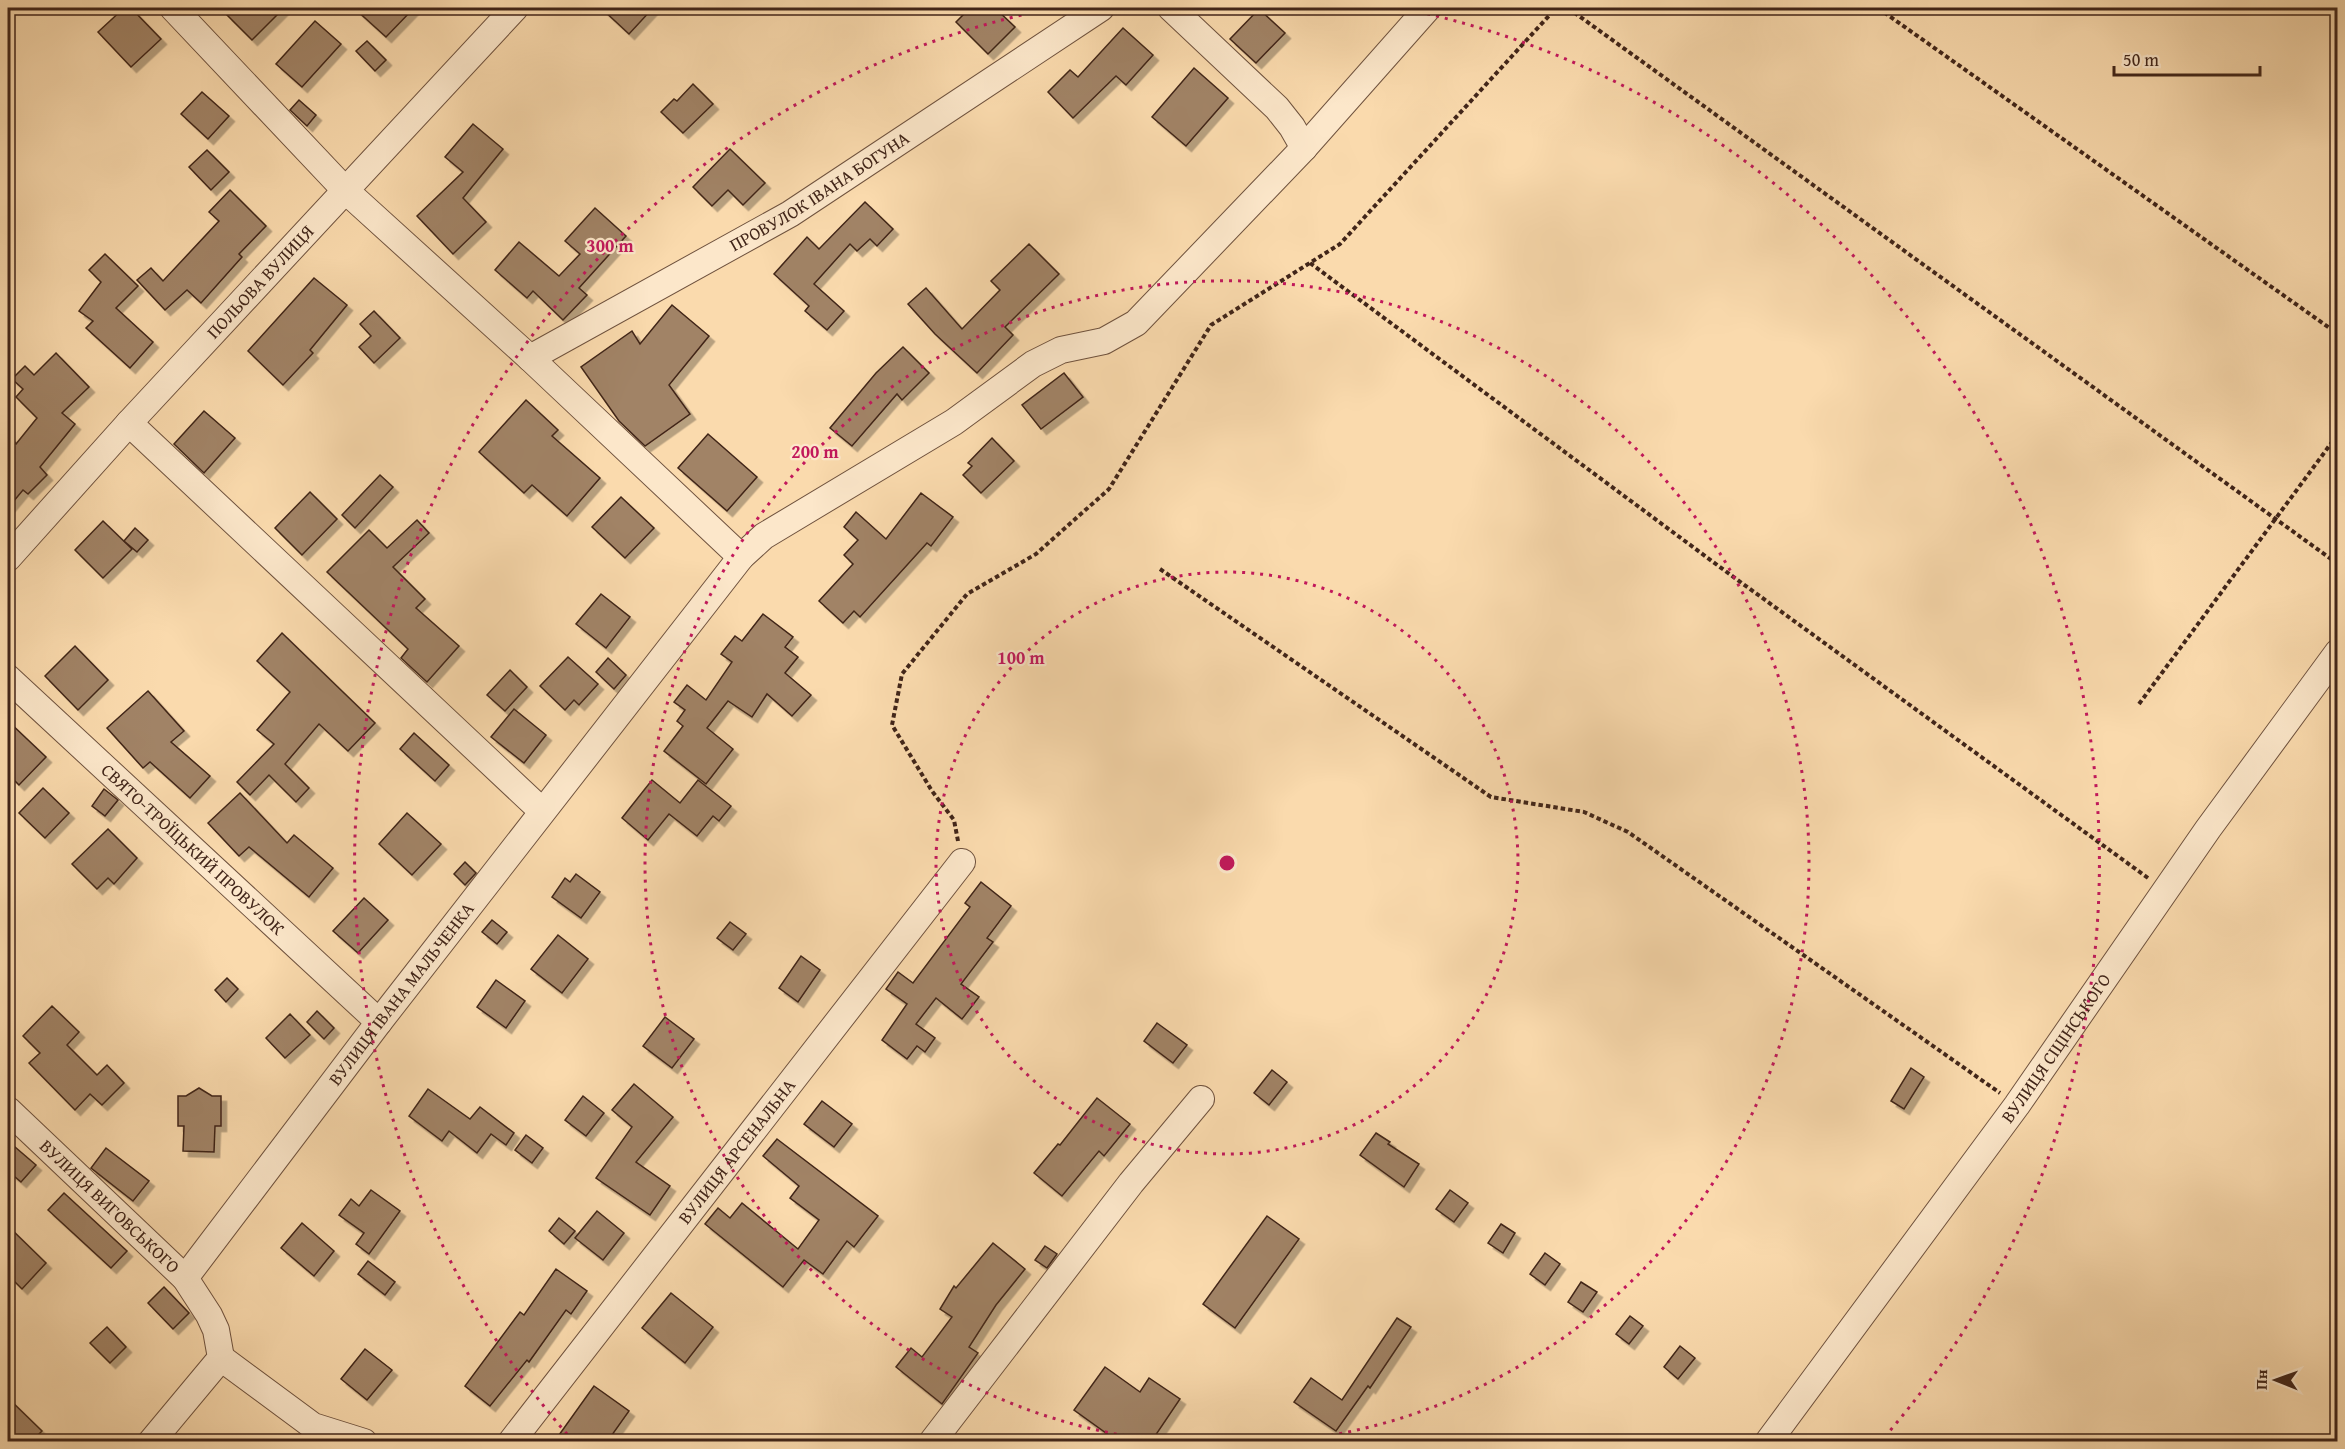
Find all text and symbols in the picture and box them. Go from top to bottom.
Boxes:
scale bar [2114,39,2260,77]
text: 50 m [2123,46,2159,73]
street label: ПРОВУЛОК ІВАНА БОГУНА [724,125,915,258]
street label: ПОЛЬОВА ВУЛИЦЯ [200,218,320,345]
text: 300 m [586,232,634,259]
text: 200 m [791,438,839,465]
text: 100 m [997,644,1045,671]
street label: СВЯТО-ТРОЇЦЬКИЙ ПРОВУЛОК [95,757,291,941]
centre of rings [1217,853,1237,873]
street label: ВУЛИЦЯ ІВАНА МАЛЬЧЕНКА [322,896,480,1091]
street label: ВУЛИЦЯ СІЦІНСЬКОГО [1994,968,2117,1128]
street label: ВУЛИЦЯ АРСЕНАЛЬНА [671,1073,802,1230]
street label: ВУЛИЦЯ ВИГОВСЬКОГО [34,1133,186,1279]
north arrow [2246,1350,2306,1410]
text: Пн [2249,1369,2273,1390]

